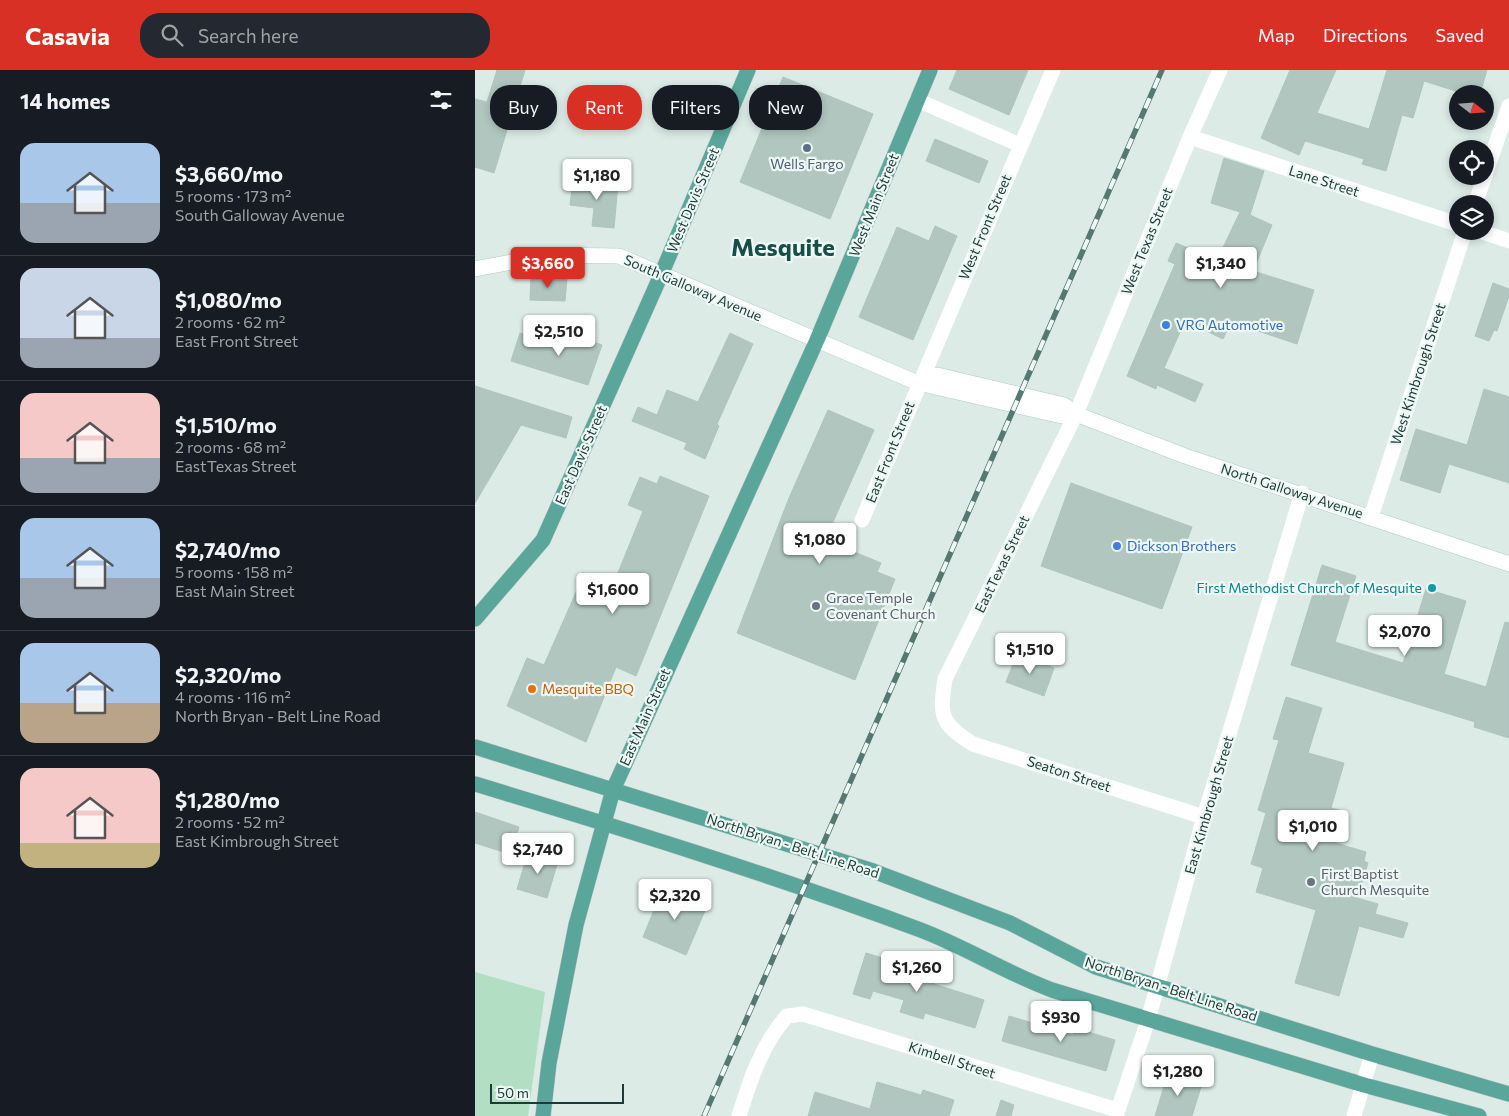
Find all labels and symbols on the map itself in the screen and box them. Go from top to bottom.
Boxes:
north arrow [1449,85,1494,130]
marker: Wells Fargo [801,142,813,154]
street label: West Davis Street [663,145,722,255]
street label: West Main Street [845,150,902,259]
place label: Wells Fargo [770,155,844,172]
pin: $1,180 [556,158,638,201]
street label: Lane Street [1287,161,1362,200]
street label: West Front Street [955,171,1015,282]
street label: West Texas Street [1117,184,1176,297]
district label: Mesquite [731,232,835,261]
pin: $3,660 [507,246,589,289]
pin: $1,340 [1180,246,1262,289]
street label: South Galloway Avenue [622,251,765,324]
street label: West Kimbrough Street [1387,300,1449,447]
pin: $2,510 [518,314,600,357]
place label: VRG Automotive [1176,316,1283,333]
marker: VRG Automotive [1160,319,1172,331]
street label: East Front Street [861,398,918,505]
street label: East Davis Street [551,402,610,507]
street label: North Galloway Avenue [1219,459,1365,522]
street label: EastTexas Street [971,512,1033,615]
pin: $1,080 [779,522,861,565]
place label: Dickson Brothers [1127,537,1236,554]
marker: Dickson Brothers [1111,540,1123,552]
pin: $1,600 [572,572,654,615]
place label: First Methodist Church of Mesquite [1196,579,1422,596]
marker: First Methodist Church of Mesquite [1426,582,1438,594]
place label: Grace Temple Covenant Church [826,589,936,622]
marker: Grace Temple Covenant Church [810,600,822,612]
pin: $2,070 [1364,614,1446,657]
pin: $1,510 [989,632,1071,675]
street label: East Main Street [615,665,674,768]
place label: Mesquite BBQ [542,680,634,697]
marker: Mesquite BBQ [526,683,538,695]
street label: East Kimbrough Street [1181,733,1237,876]
street label: Seaton Street [1025,752,1113,795]
street label: North Bryan - Belt Line Road [705,810,881,881]
pin: $1,010 [1272,810,1354,852]
pin: $2,740 [497,832,579,875]
place label: First Baptist Church Mesquite [1321,865,1429,898]
marker: First Baptist Church Mesquite [1305,876,1317,888]
pin: $2,320 [634,878,716,921]
pin: $1,260 [876,950,958,993]
street label: North Bryan - Belt Line Road [1083,953,1259,1024]
pin: $930 [1031,1000,1091,1043]
street label: Kimbell Street [907,1037,998,1082]
pin: $1,280 [1137,1054,1219,1097]
scale bar [490,1081,624,1104]

